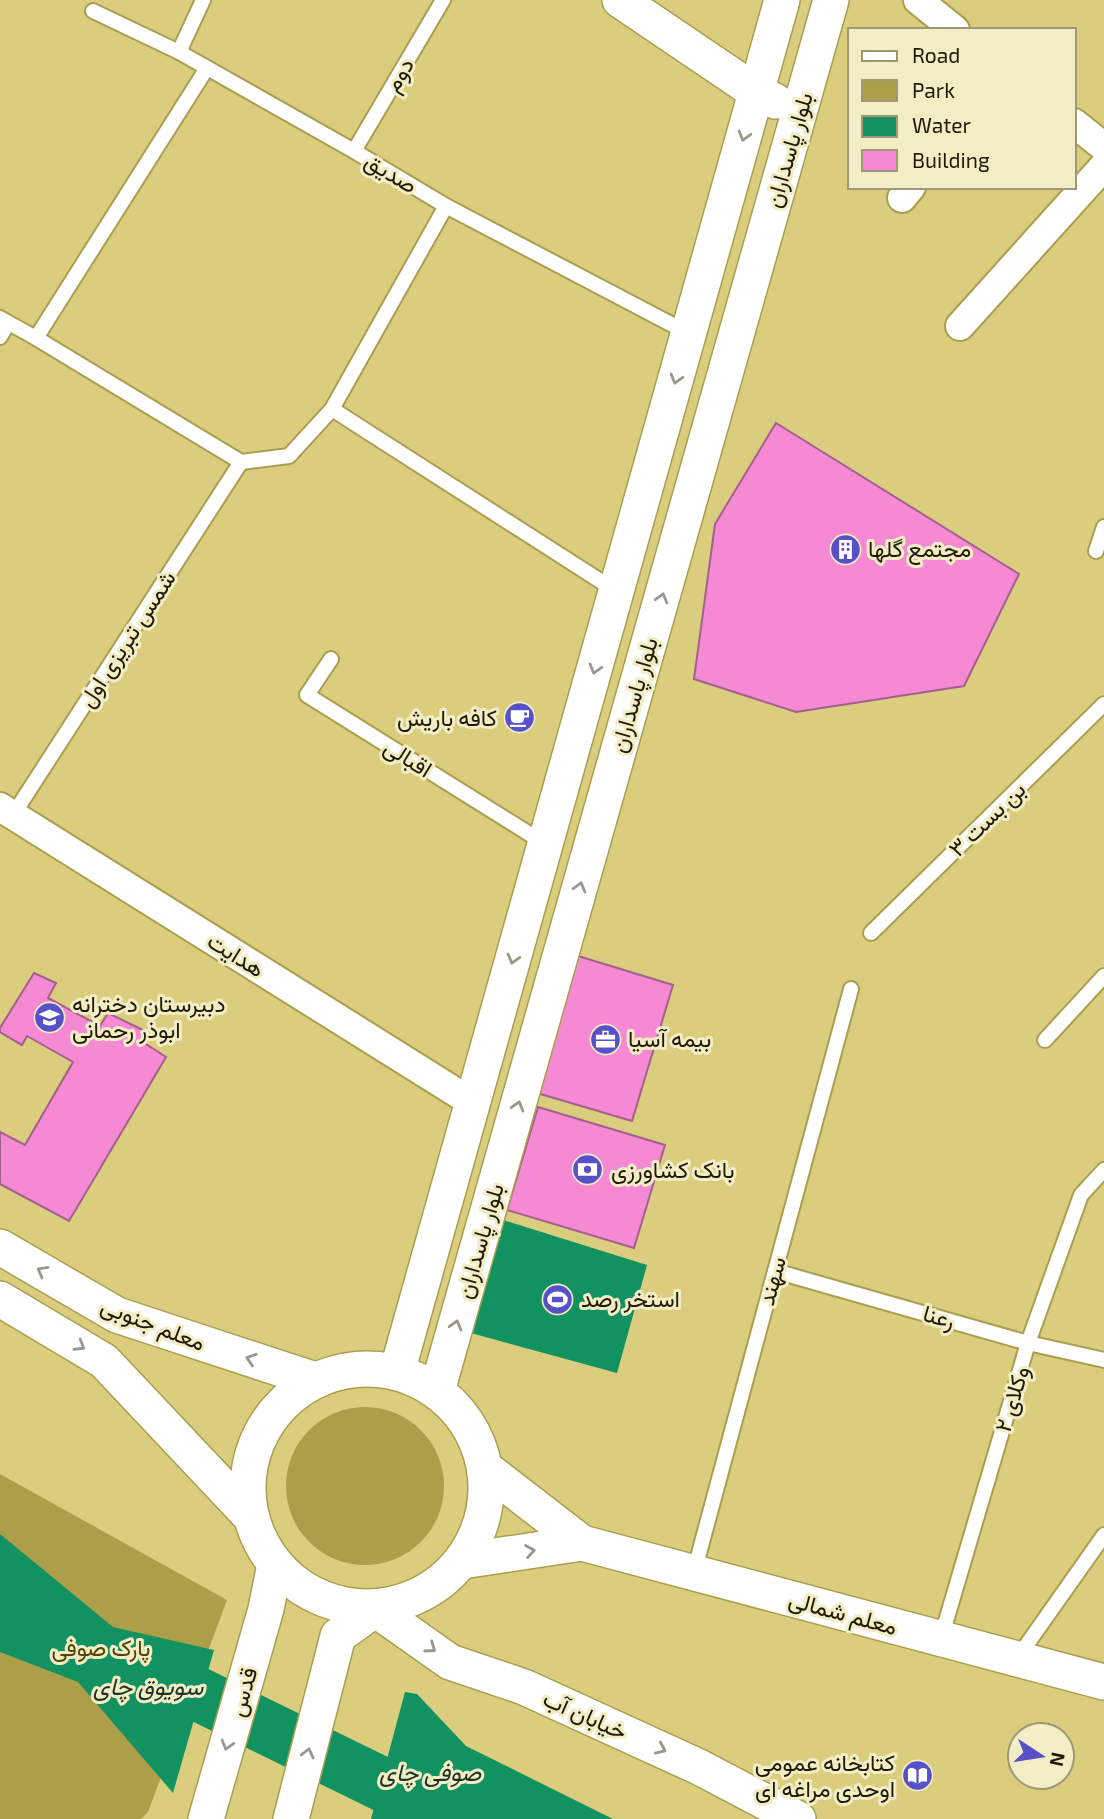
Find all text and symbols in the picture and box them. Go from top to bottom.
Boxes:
legend [848,28,1076,189]
text: Road [912,42,960,67]
street label: دوم [377,52,421,98]
text: Park [912,77,955,102]
street label: بلوار پاسداران [758,89,821,211]
text: Water [912,112,971,137]
one-way arrow [738,130,752,142]
street label: صدیق [360,146,423,200]
text: Building [912,147,990,172]
one-way arrow [670,373,684,385]
building icon: مجتمع گلها [828,532,862,566]
place label: مجتمع گلها [868,534,971,565]
street label: شمس تبریزی اول [72,565,182,713]
one-way arrow [654,592,668,604]
street label: بلوار پاسداران [603,634,666,756]
one-way arrow [588,663,603,675]
cafe icon: کافه باریش [503,701,537,735]
place label: کافه باریش [397,703,497,733]
street label: اقبالی [379,732,438,783]
street label: بن بست ۳ [942,775,1031,863]
one-way arrow [572,882,586,894]
street label: هدایت [203,926,270,982]
one-way arrow [507,952,521,964]
place label: دبیرستان دخترانه ابوذر رحمانی [72,989,225,1045]
school or university icon: دبیرستان دخترانه ابوذر رحمانی [32,1000,66,1034]
office icon: بیمه آسیا [588,1022,622,1056]
place label: بیمه آسیا [628,1024,711,1052]
one-way arrow [510,1100,524,1112]
bank icon: بانک کشاورزی [571,1153,605,1187]
place label: بانک کشاورزی [611,1155,735,1185]
street label: بلوار پاسداران [449,1180,512,1302]
street label: سهند [751,1253,793,1309]
one-way arrow [37,1266,49,1279]
sports icon: استخر رصد [541,1282,575,1316]
place label: استخر رصد [581,1284,680,1314]
street label: معلم جنوبی [96,1290,210,1358]
street label: رعنا [920,1298,958,1336]
one-way arrow [448,1319,462,1331]
one-way arrow [72,1338,85,1351]
one-way arrow [245,1353,257,1367]
street label: وکلای ۲ [988,1362,1035,1435]
one-way arrow [524,1544,535,1559]
street label: معلم شمالی [785,1584,901,1642]
park label: پارک صوفی [51,1633,151,1664]
one-way arrow [423,1640,436,1652]
street label: قدس [222,1664,263,1720]
water label: سویوق چای [93,1671,204,1703]
street label: خیابان آب [539,1683,632,1745]
north arrow [1006,1721,1076,1791]
one-way arrow [221,1739,236,1751]
one-way arrow [654,1741,666,1755]
one-way arrow [300,1747,314,1759]
place label: کتابخانه عمومی اوحدی مراغه ای [755,1748,895,1804]
text: N [1045,1751,1071,1769]
water label: صوفی چای [379,1757,482,1789]
library icon: کتابخانه عمومی اوحدی مراغه ای [901,1759,935,1793]

